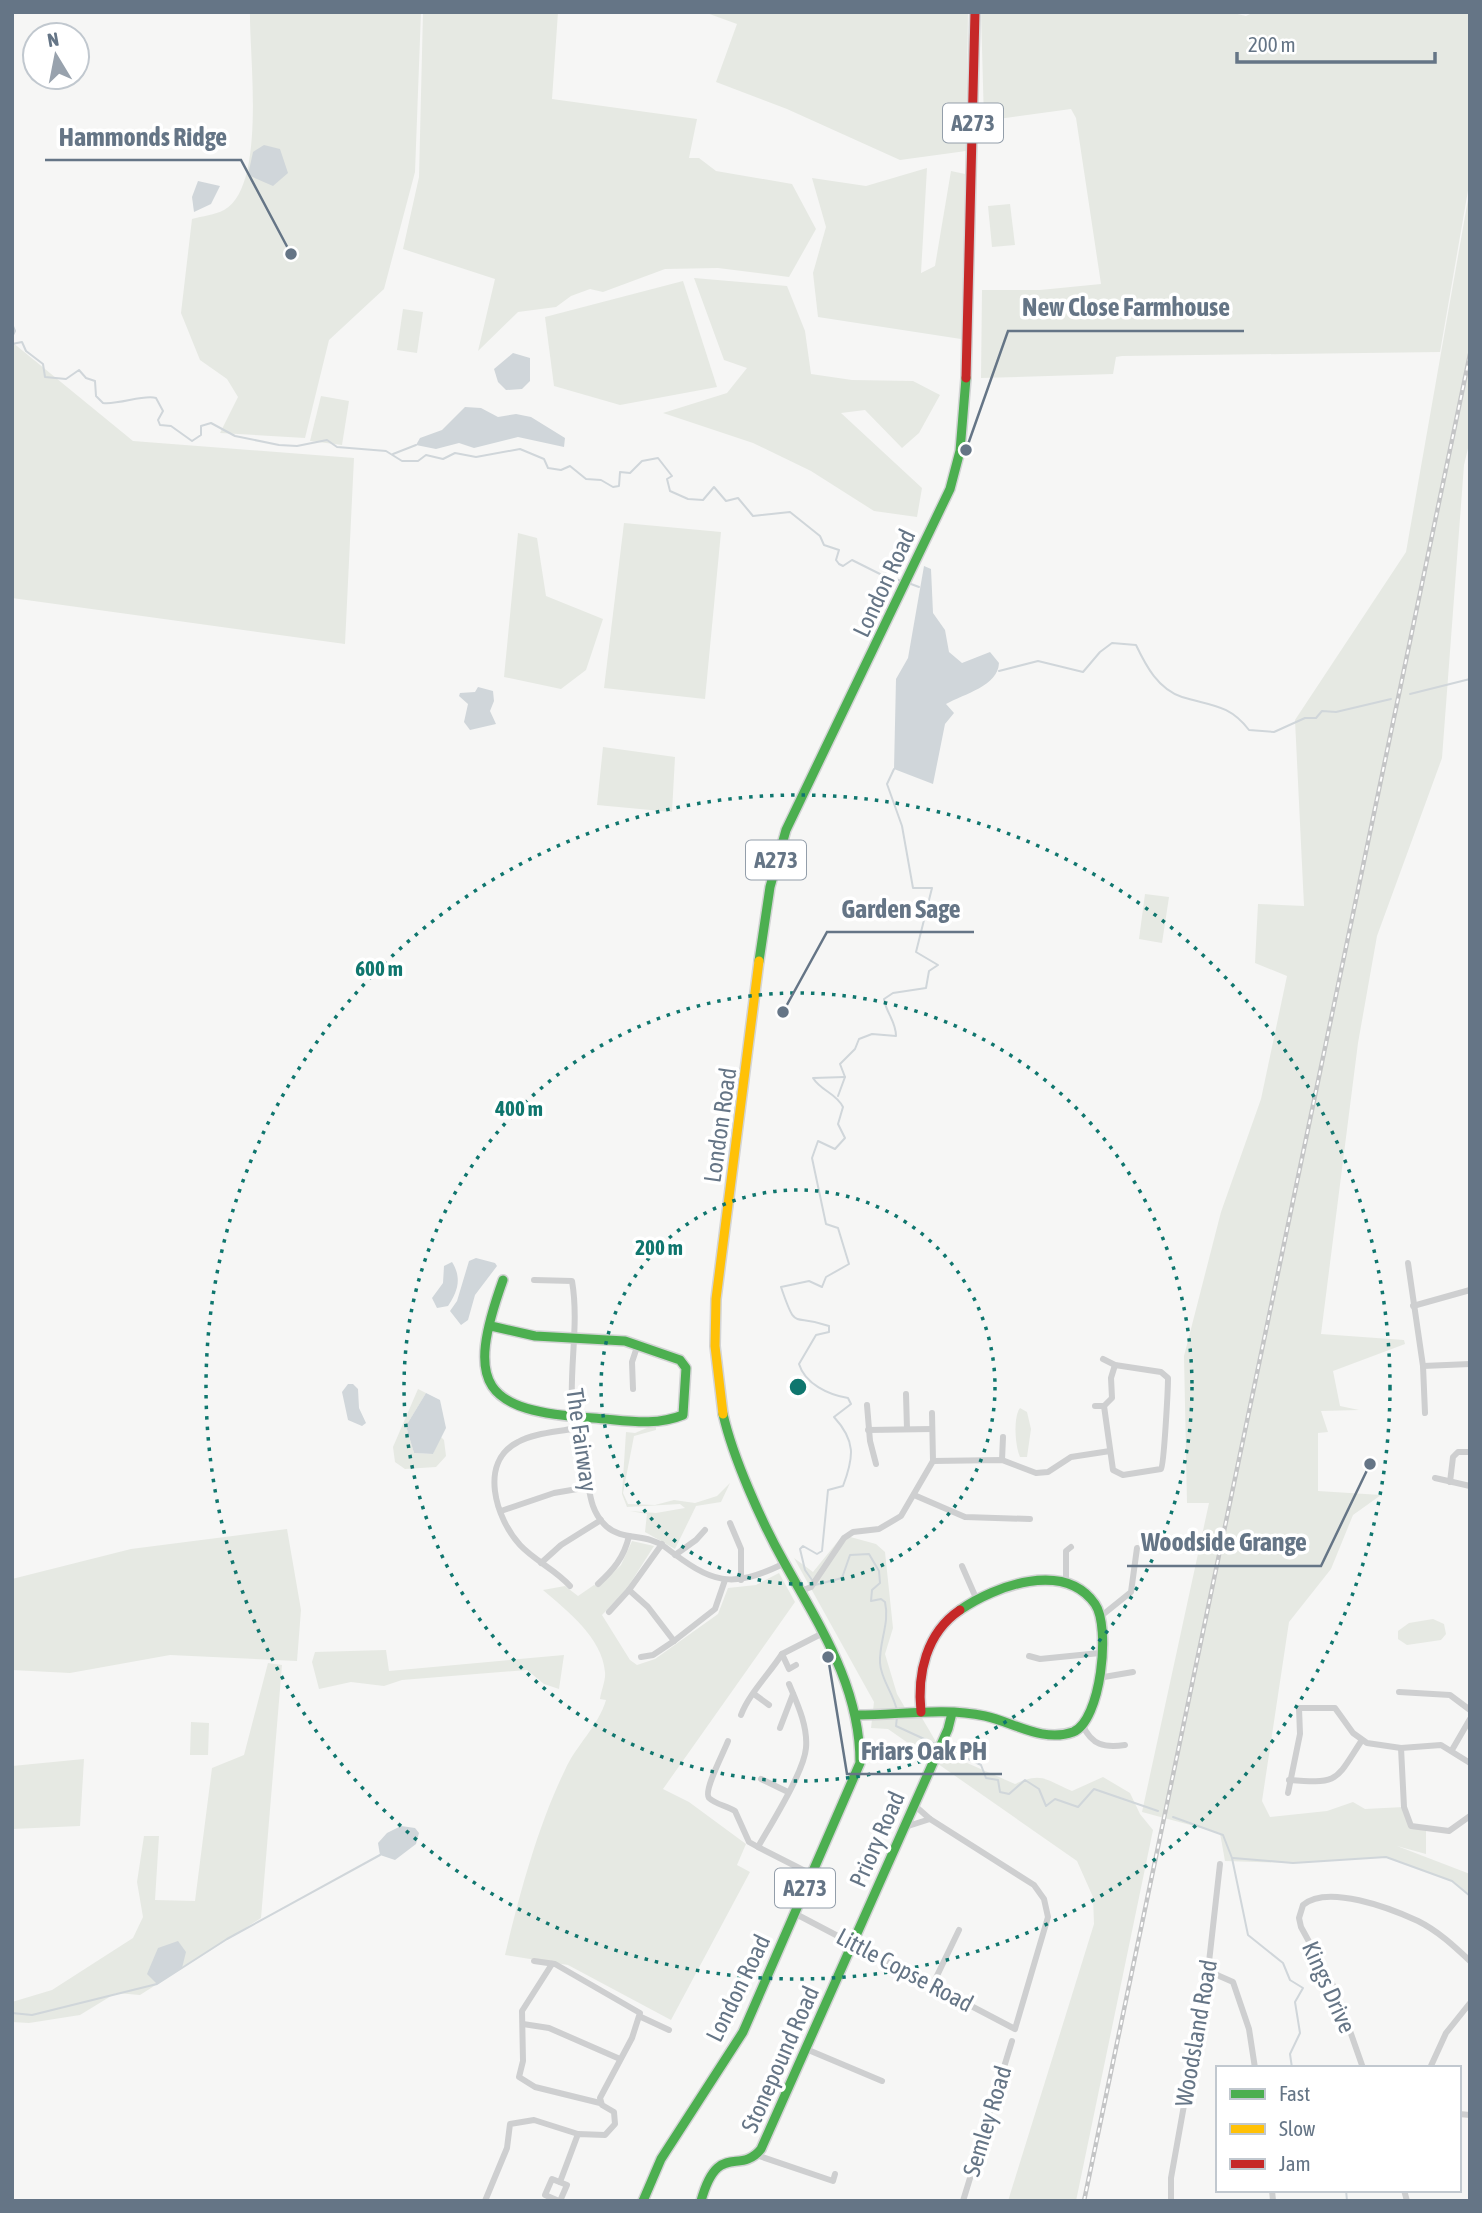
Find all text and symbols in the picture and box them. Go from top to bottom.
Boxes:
north arrow [21,21,91,91]
scale bar [1237,21,1435,65]
text: N [46,27,60,51]
text: 200 m [1248,32,1296,56]
road number: A273 [943,104,1003,142]
callout: Hammonds Ridge [45,113,241,160]
text: Hammonds Ridge [59,122,227,152]
callout: New Close Farmhouse [1008,284,1244,331]
text: New Close Farmhouse [1022,292,1230,322]
street label: London Road [847,525,921,641]
road number: A273 [746,840,806,880]
callout: Garden Sage [827,885,974,932]
text: Garden Sage [841,894,961,924]
text: 600 m [355,956,403,980]
street label: London Road [699,1066,741,1184]
text: 400 m [494,1096,543,1120]
text: 200 m [635,1235,683,1259]
centre of rings [786,1375,810,1399]
street label: The Fairway [561,1387,603,1493]
callout: Woodside Grange [1127,1519,1321,1566]
text: Woodside Grange [1140,1527,1307,1557]
callout: Friars Oak PH [847,1727,1002,1774]
text: Friars Oak PH [861,1736,987,1766]
street label: Priory Road [844,1787,910,1891]
road number: A273 [775,1868,835,1908]
street label: Little Copse Road [832,1923,978,2017]
street label: London Road [701,1930,775,2046]
street label: Kings Drive [1297,1937,1361,2037]
street label: Woodsland Road [1170,1957,1222,2109]
street label: Stonepound Road [736,1982,824,2136]
street label: Semley Road [957,2063,1017,2179]
legend [1216,2066,1461,2192]
text: Fast [1279,2081,1310,2105]
text: Slow [1279,2116,1316,2140]
text: Jam [1279,2151,1311,2175]

